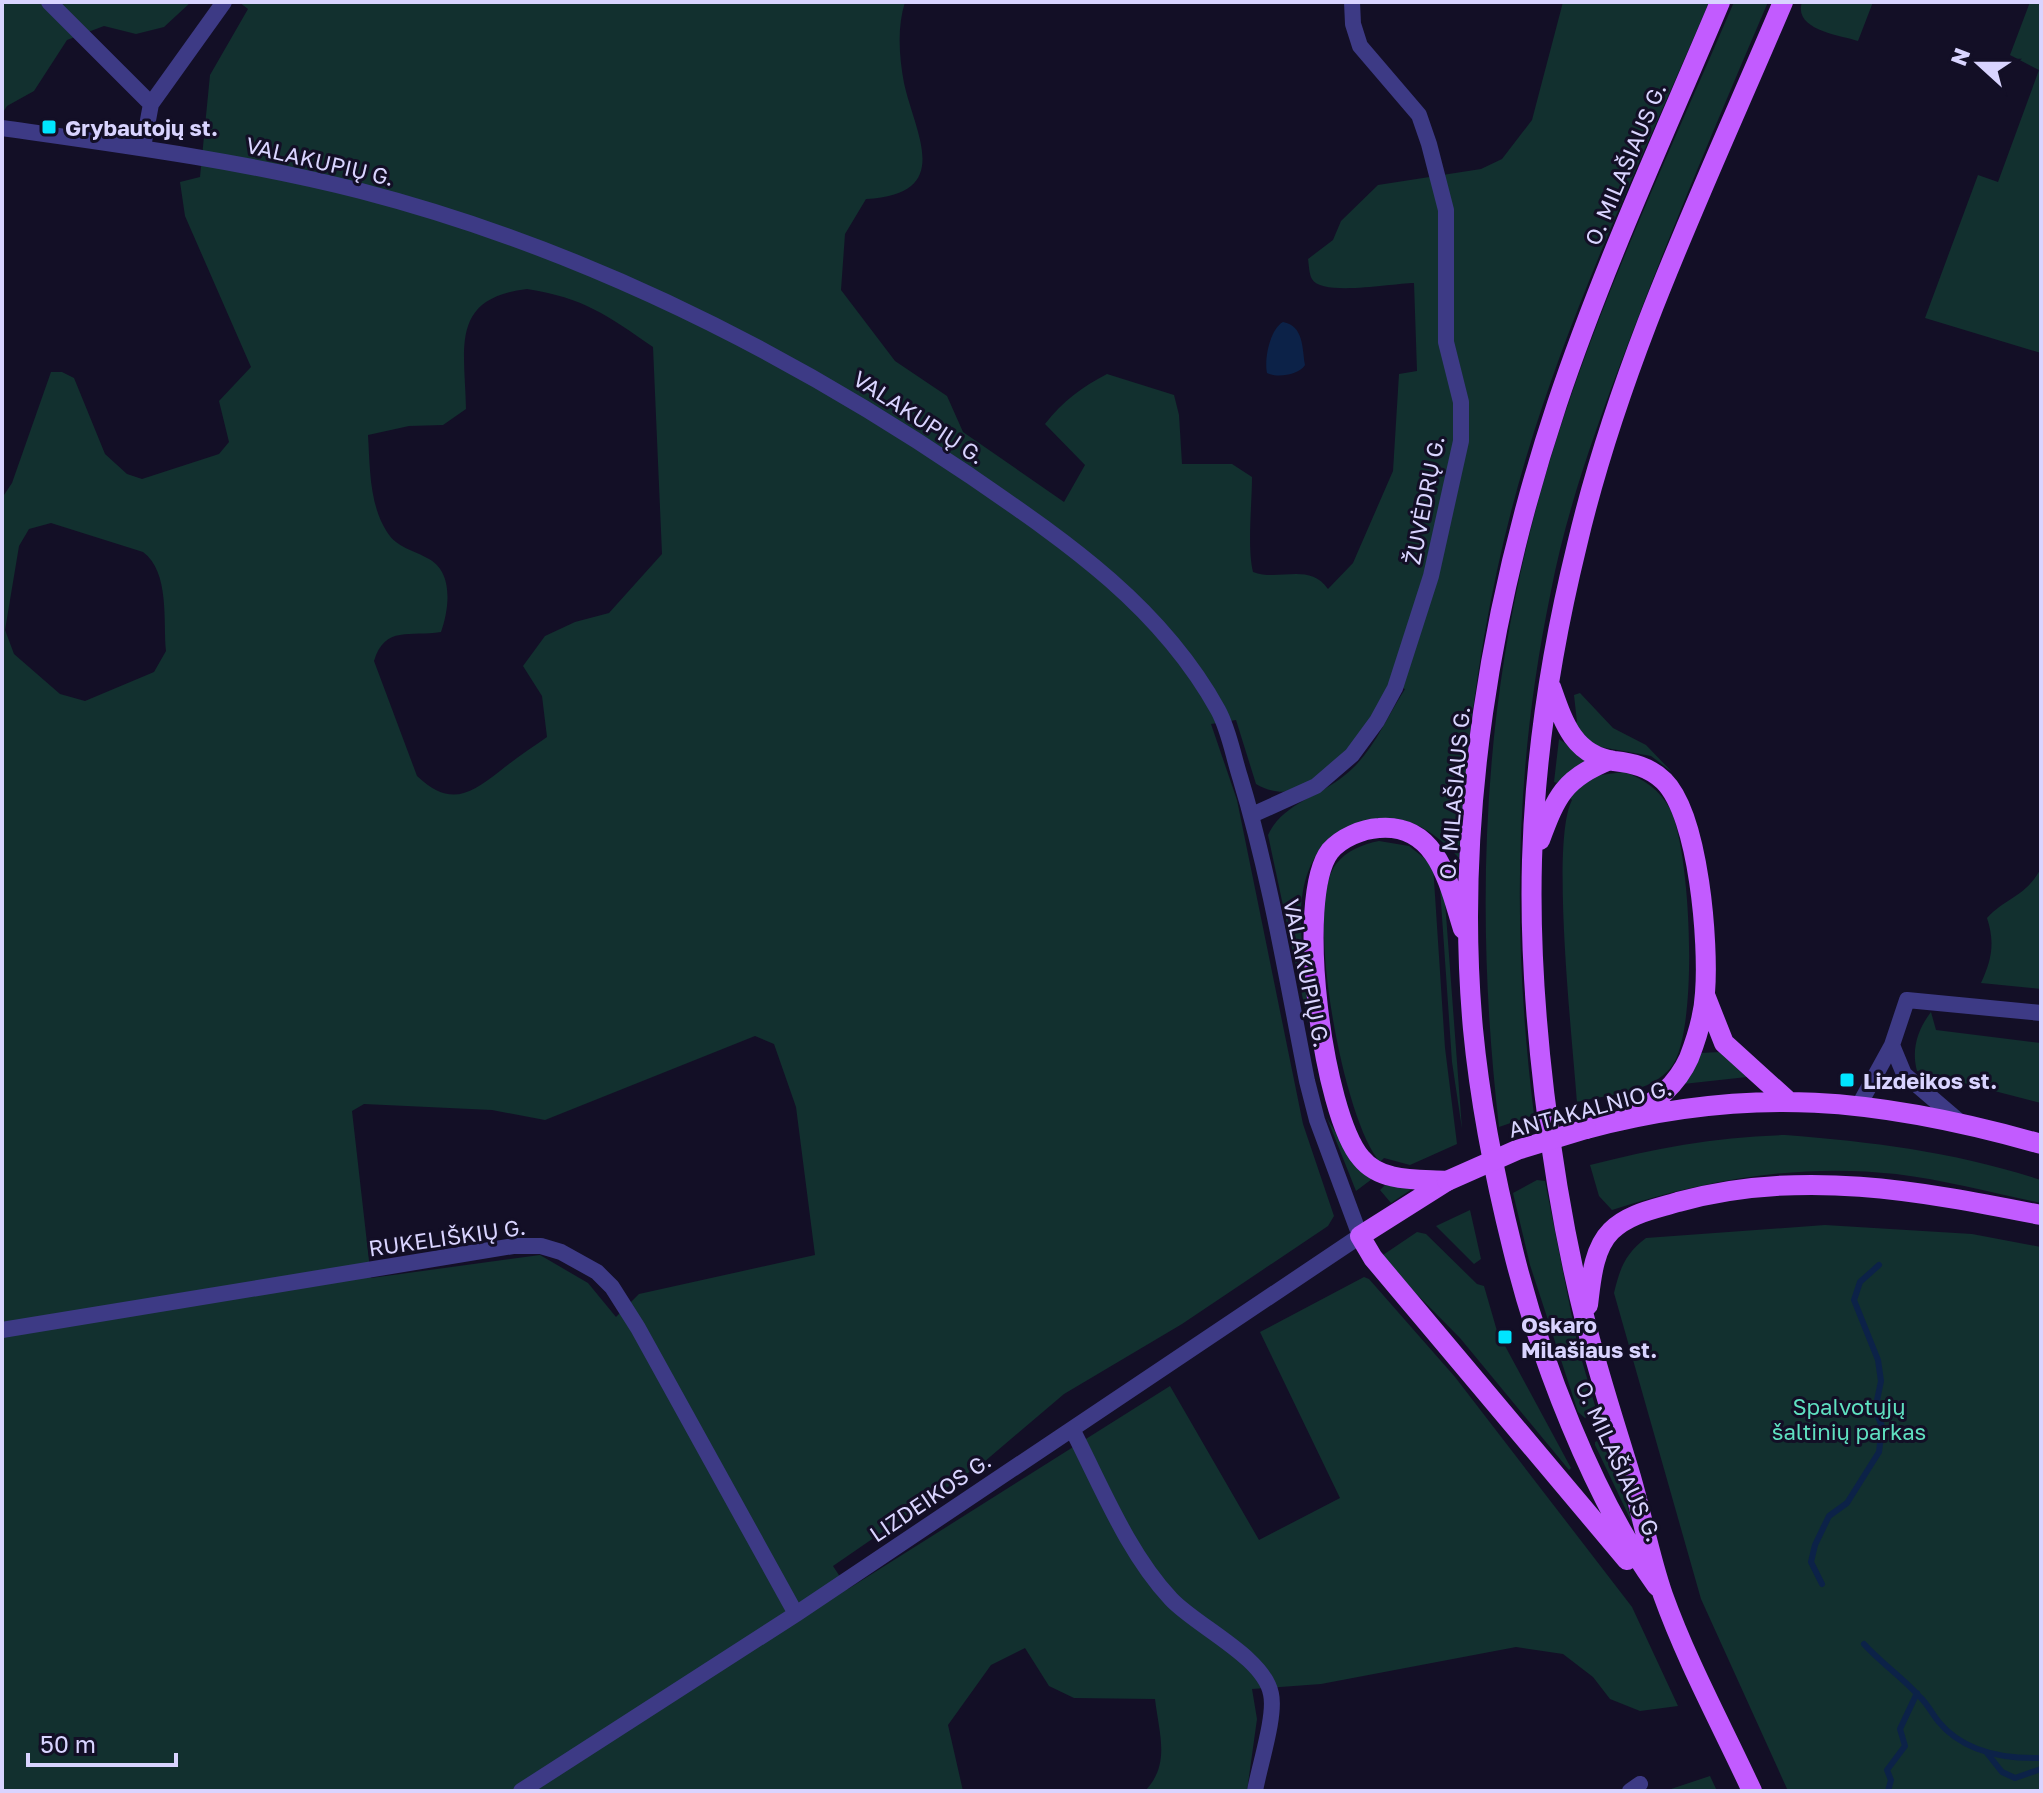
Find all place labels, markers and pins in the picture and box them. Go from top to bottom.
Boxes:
place label: Grybautojų st. [65,114,218,141]
marker: Grybautojų st. [40,118,58,136]
place label: Lizdeikos st. [1863,1067,1997,1094]
marker: Lizdeikos st. [1838,1071,1856,1089]
place label: Oskaro Milašiaus st. [1521,1311,1657,1363]
marker: Oskaro Milašiaus st. [1496,1328,1514,1346]

